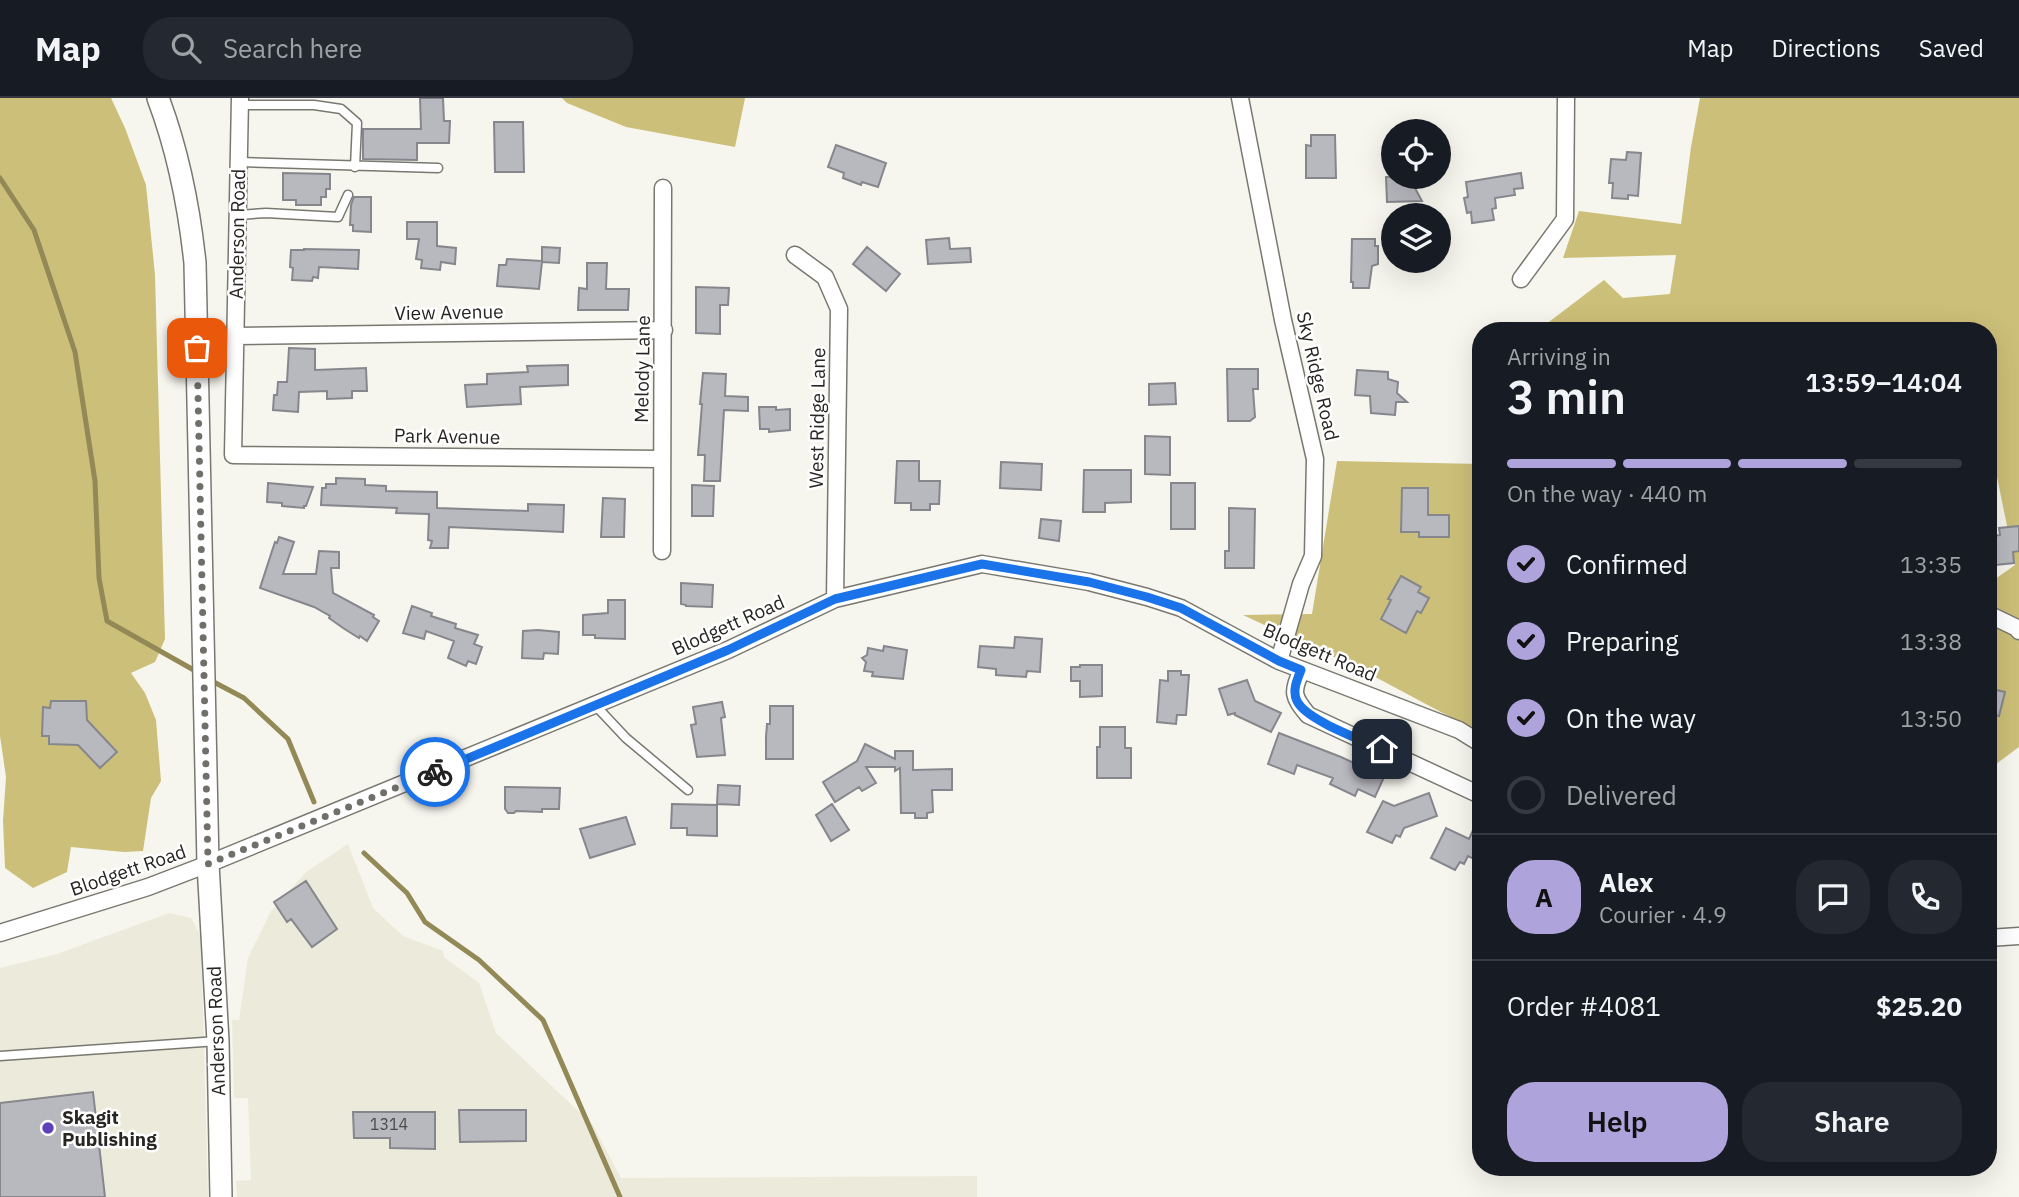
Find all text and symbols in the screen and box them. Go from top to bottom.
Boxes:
search box [143,17,633,80]
text: Map [35,27,101,70]
icon: search [167,29,205,67]
text: Search here [223,31,362,65]
text: Map [1687,32,1733,64]
text: Directions [1771,32,1881,64]
text: Saved [1919,32,1984,64]
map controls [1381,119,1451,273]
button: locate [1381,119,1451,189]
street label: Anderson Road [224,169,250,299]
button: layers [1381,203,1451,273]
street label: View Avenue [394,299,504,325]
street label: Sky Ridge Road [1292,309,1344,443]
street label: Melody Lane [629,315,655,423]
pin [167,318,227,378]
icon: bag [178,329,216,367]
text: Arriving in [1507,341,1611,371]
street label: West Ridge Lane [804,347,830,489]
text: 13:59–14:04 [1805,365,1962,399]
text: 3 min [1507,367,1626,427]
street label: Park Avenue [394,423,500,449]
text: On the way · 440 m [1507,478,1707,508]
icon: check [1507,545,1545,583]
text: Confirmed [1566,547,1688,581]
text: 13:35 [1900,549,1962,579]
street label: Blodgett Road [668,589,788,661]
street label: Blodgett Road [1260,617,1380,687]
icon: check [1507,622,1545,660]
text: Preparing [1566,624,1679,658]
text: 13:38 [1900,626,1962,656]
icon: check [1507,699,1545,737]
text: On the way [1566,701,1696,735]
text: 13:50 [1900,703,1962,733]
pin [1352,719,1412,779]
icon: home [1363,730,1401,768]
courier [400,737,470,807]
icon: bike [416,753,454,791]
text: Delivered [1566,778,1677,812]
street label: Blodgett Road [67,839,189,901]
button: chat [1796,860,1870,934]
button: phone [1888,860,1962,934]
text: Alex [1599,865,1653,899]
text: A [1535,880,1553,914]
text: Courier · 4.9 [1599,899,1727,929]
street label: Anderson Road [202,965,230,1097]
text: Order #4081 [1507,989,1661,1023]
text: $25.20 [1876,989,1962,1023]
button: Help [1507,1082,1728,1162]
button: Share [1742,1082,1962,1162]
place label: Skagit Publishing [62,1105,157,1151]
house number: 1314 [370,1114,408,1134]
marker: Skagit Publishing [40,1120,56,1136]

